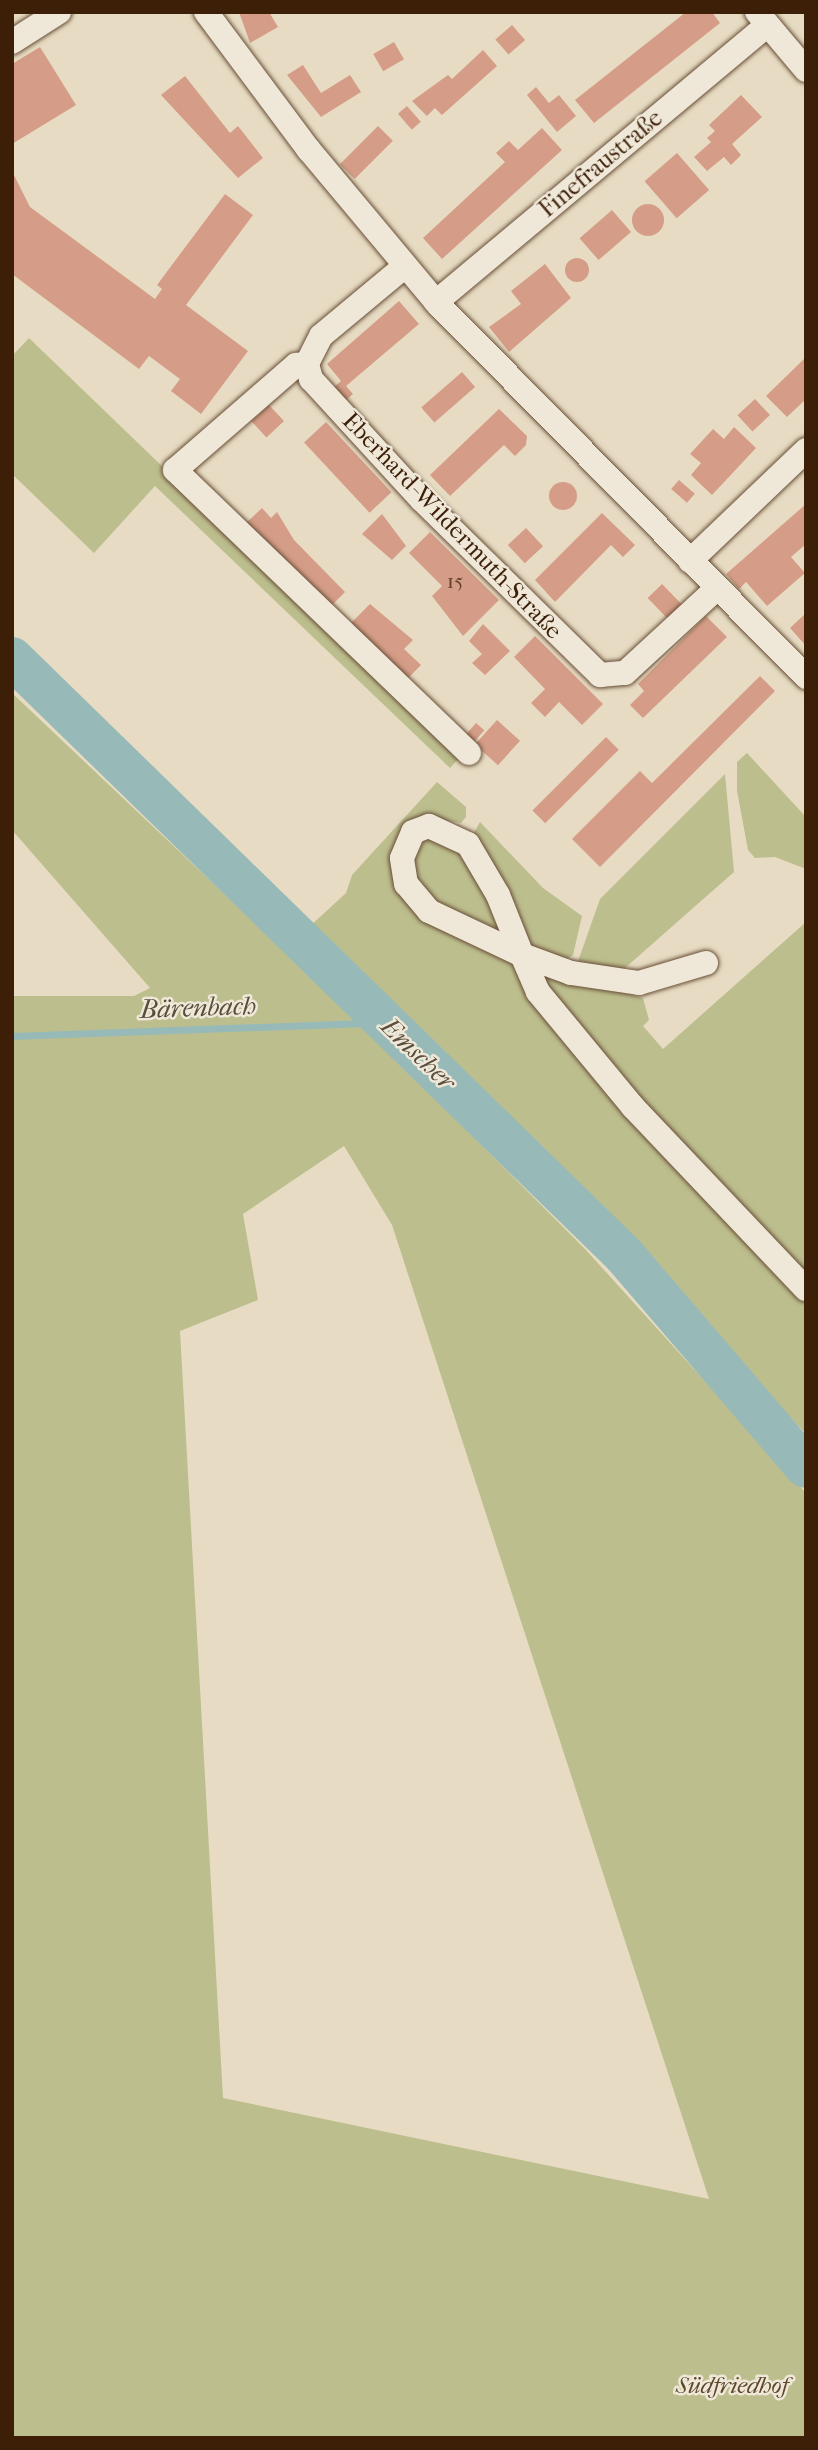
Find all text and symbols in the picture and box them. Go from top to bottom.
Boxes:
street label: Finefraustraße [533,104,669,224]
street label: Eberhard-Wildermuth-Straße [336,407,568,645]
house number: 15 [447,568,463,594]
water label: Bärenbach [139,990,257,1026]
water label: Emscher [374,1011,462,1097]
park label: Südfriedhof [676,2372,788,2400]

